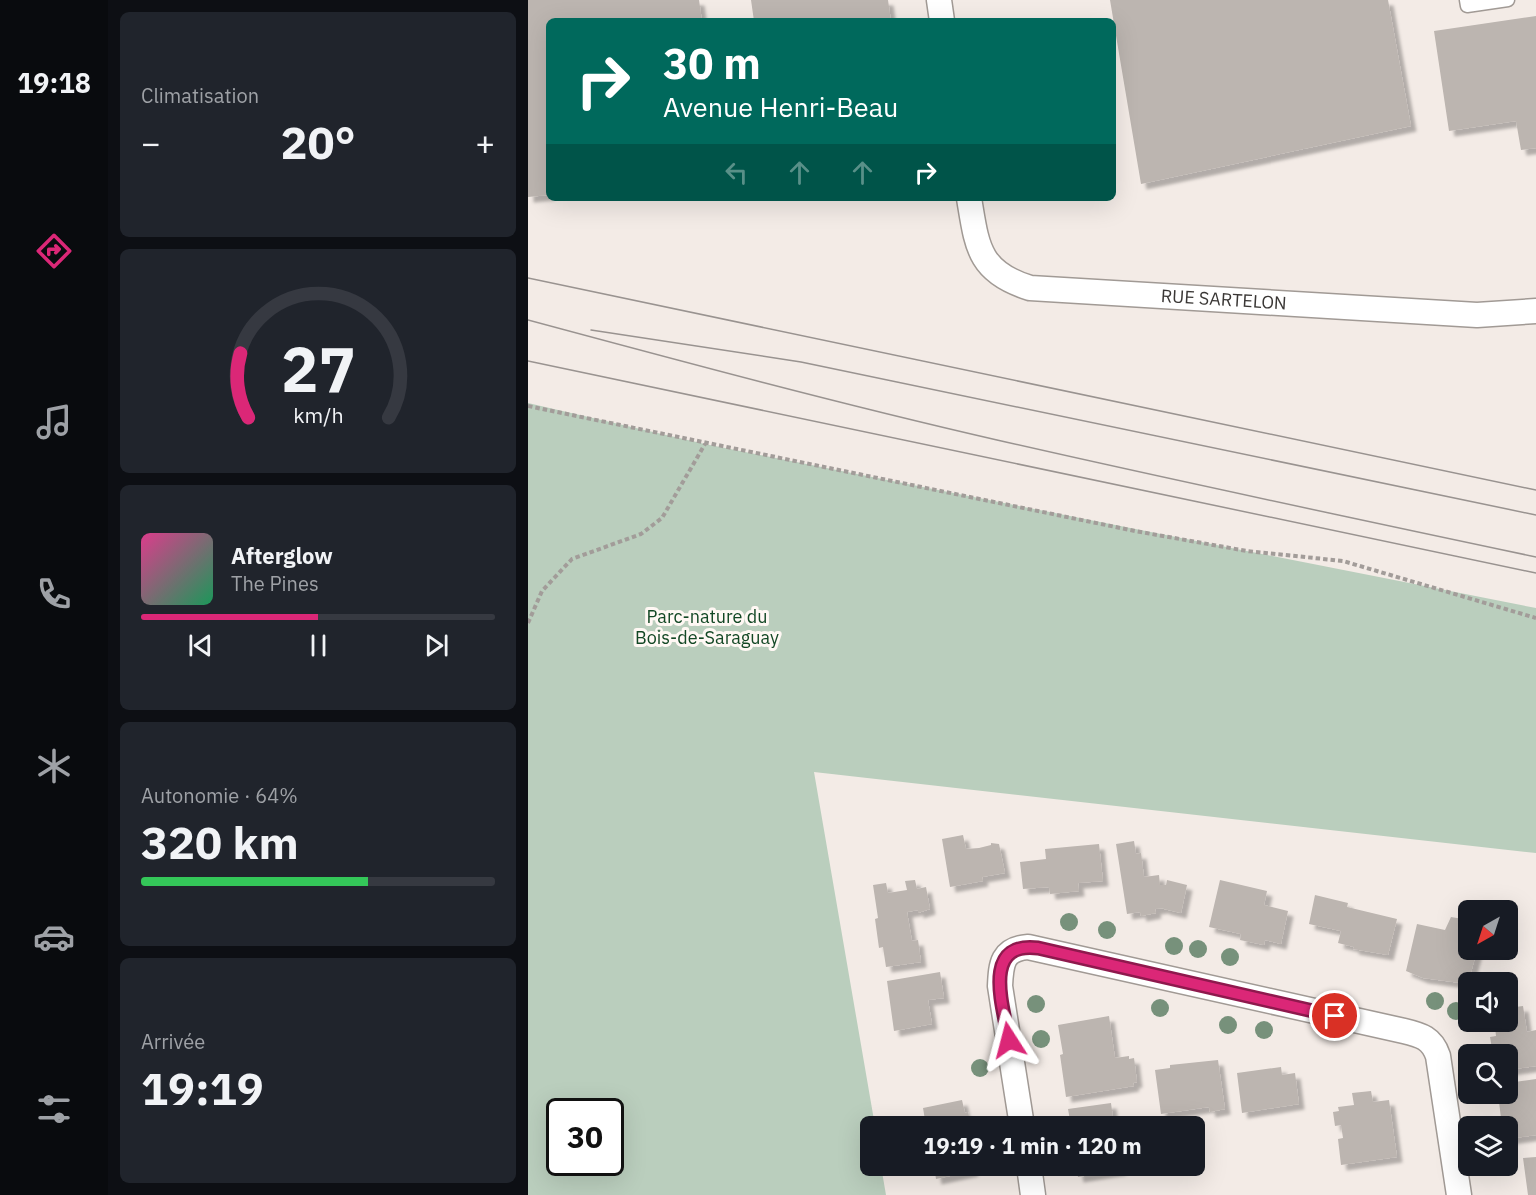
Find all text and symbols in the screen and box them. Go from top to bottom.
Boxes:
text: 30 m [663,36,761,91]
icon: right [564,42,642,120]
text: 19:18 [17,65,91,100]
text: Climatisation [141,82,259,109]
text: Avenue Henri-Beau [663,89,898,124]
text: 20° [280,113,356,171]
text: − [141,121,161,164]
text: + [475,121,495,164]
icon: left [720,156,753,189]
icon: ahead [783,156,816,189]
icon: ahead [846,156,879,189]
icon: right [909,156,942,189]
icon: directions [33,230,75,272]
street label: RUE SARTELON [1160,284,1287,314]
text: 27 [281,328,355,409]
icon: music [33,401,75,443]
text: km/h [293,401,343,429]
text: Afterglow [231,541,333,570]
text: The Pines [231,570,319,597]
icon: phone [33,573,75,615]
park label: Parc-nature du Bois-de-Saraguay [635,605,779,649]
icon: previous [184,629,217,662]
icon: pause [302,629,335,662]
icon: next [420,629,453,662]
icon: climate [33,745,75,787]
text: Autonomie · 64% [141,782,298,809]
text: 320 km [141,813,299,871]
north arrow [1458,900,1518,960]
map controls [1458,900,1518,1176]
icon: car [33,916,75,958]
button: sound [1458,972,1518,1032]
pin [1309,990,1360,1041]
icon: arrive [1318,999,1351,1032]
position arrow [977,1008,1041,1072]
text: Arrivée [141,1028,205,1055]
button: search [1458,1044,1518,1104]
text: 19:19 [141,1059,264,1117]
icon: filters [33,1088,75,1130]
speed limit sign: 30 [546,1098,624,1176]
button: layers [1458,1116,1518,1176]
text: 19:19 · 1 min · 120 m [923,1131,1142,1160]

